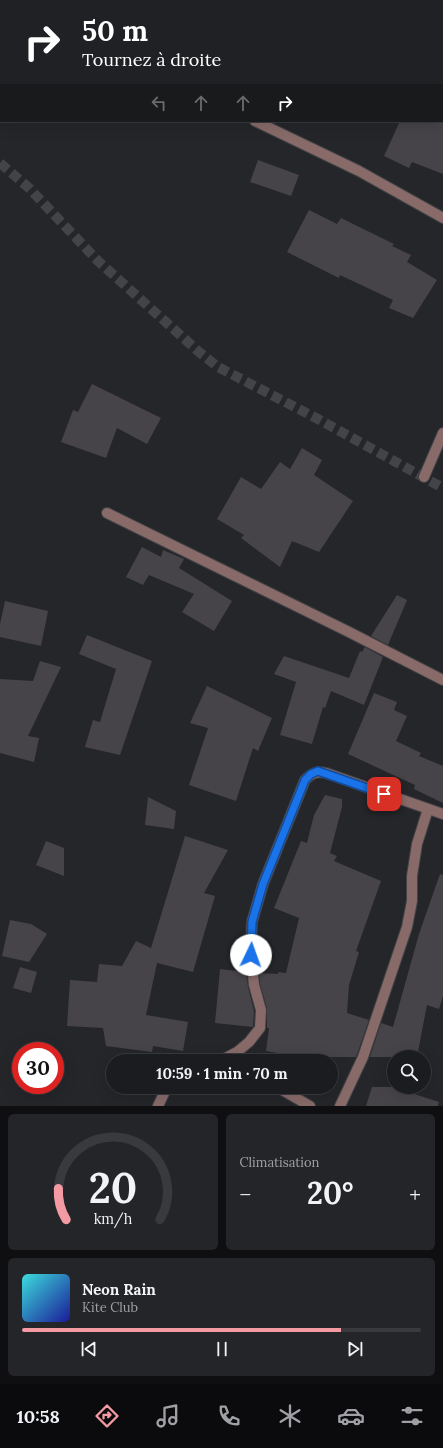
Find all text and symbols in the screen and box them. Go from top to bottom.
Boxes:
text: 50 m [82,13,148,49]
icon: right [16,16,68,68]
text: Tournez à droite [82,48,221,71]
icon: left [148,92,170,114]
icon: ahead [190,92,212,114]
icon: ahead [232,92,254,114]
icon: right [274,92,296,114]
pin [367,777,401,811]
icon: arrive [373,783,395,805]
position arrow [230,934,272,976]
speed limit sign: 30 [12,1042,64,1094]
map controls [387,1050,431,1094]
button: search [387,1050,431,1094]
text: 10:59 · 1 min · 70 m [156,1064,288,1083]
text: Climatisation [240,1154,320,1171]
text: 20 [88,1161,137,1214]
text: 20° [307,1174,354,1212]
text: − [240,1180,251,1208]
text: + [409,1180,421,1208]
text: km/h [93,1210,132,1229]
text: Neon Rain [82,1280,156,1299]
text: Kite Club [82,1299,138,1316]
icon: previous [78,1338,100,1360]
icon: pause [211,1338,233,1360]
icon: next [344,1338,366,1360]
icon: directions [93,1402,121,1430]
icon: music [154,1402,182,1430]
icon: phone [215,1402,243,1430]
icon: climate [276,1402,304,1430]
icon: car [337,1402,365,1430]
icon: filters [398,1402,426,1430]
text: 10:58 [17,1405,60,1428]

